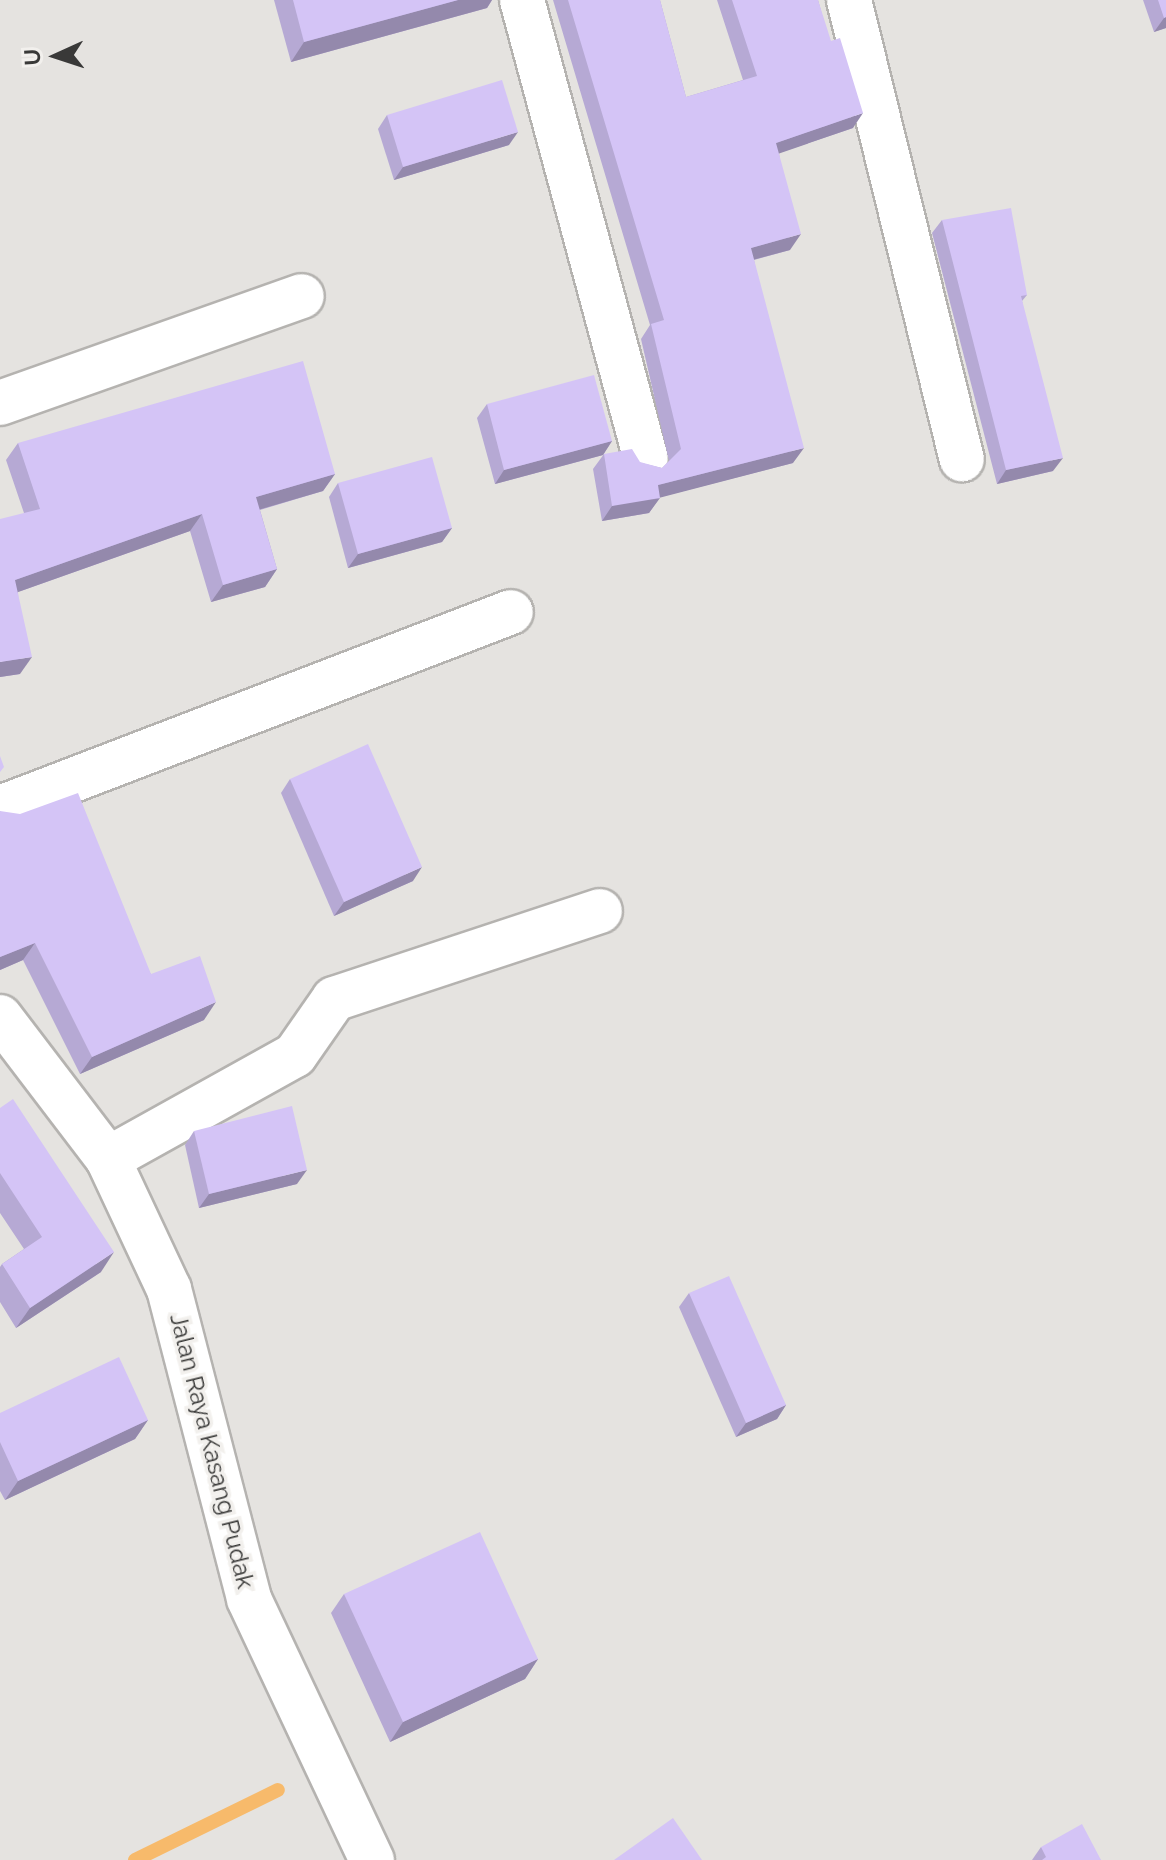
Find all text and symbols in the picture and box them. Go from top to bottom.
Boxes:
north arrow [16,16,96,96]
text: U [19,48,45,66]
street label: Jalan Raya Kasang Pudak [164,1311,260,1591]

